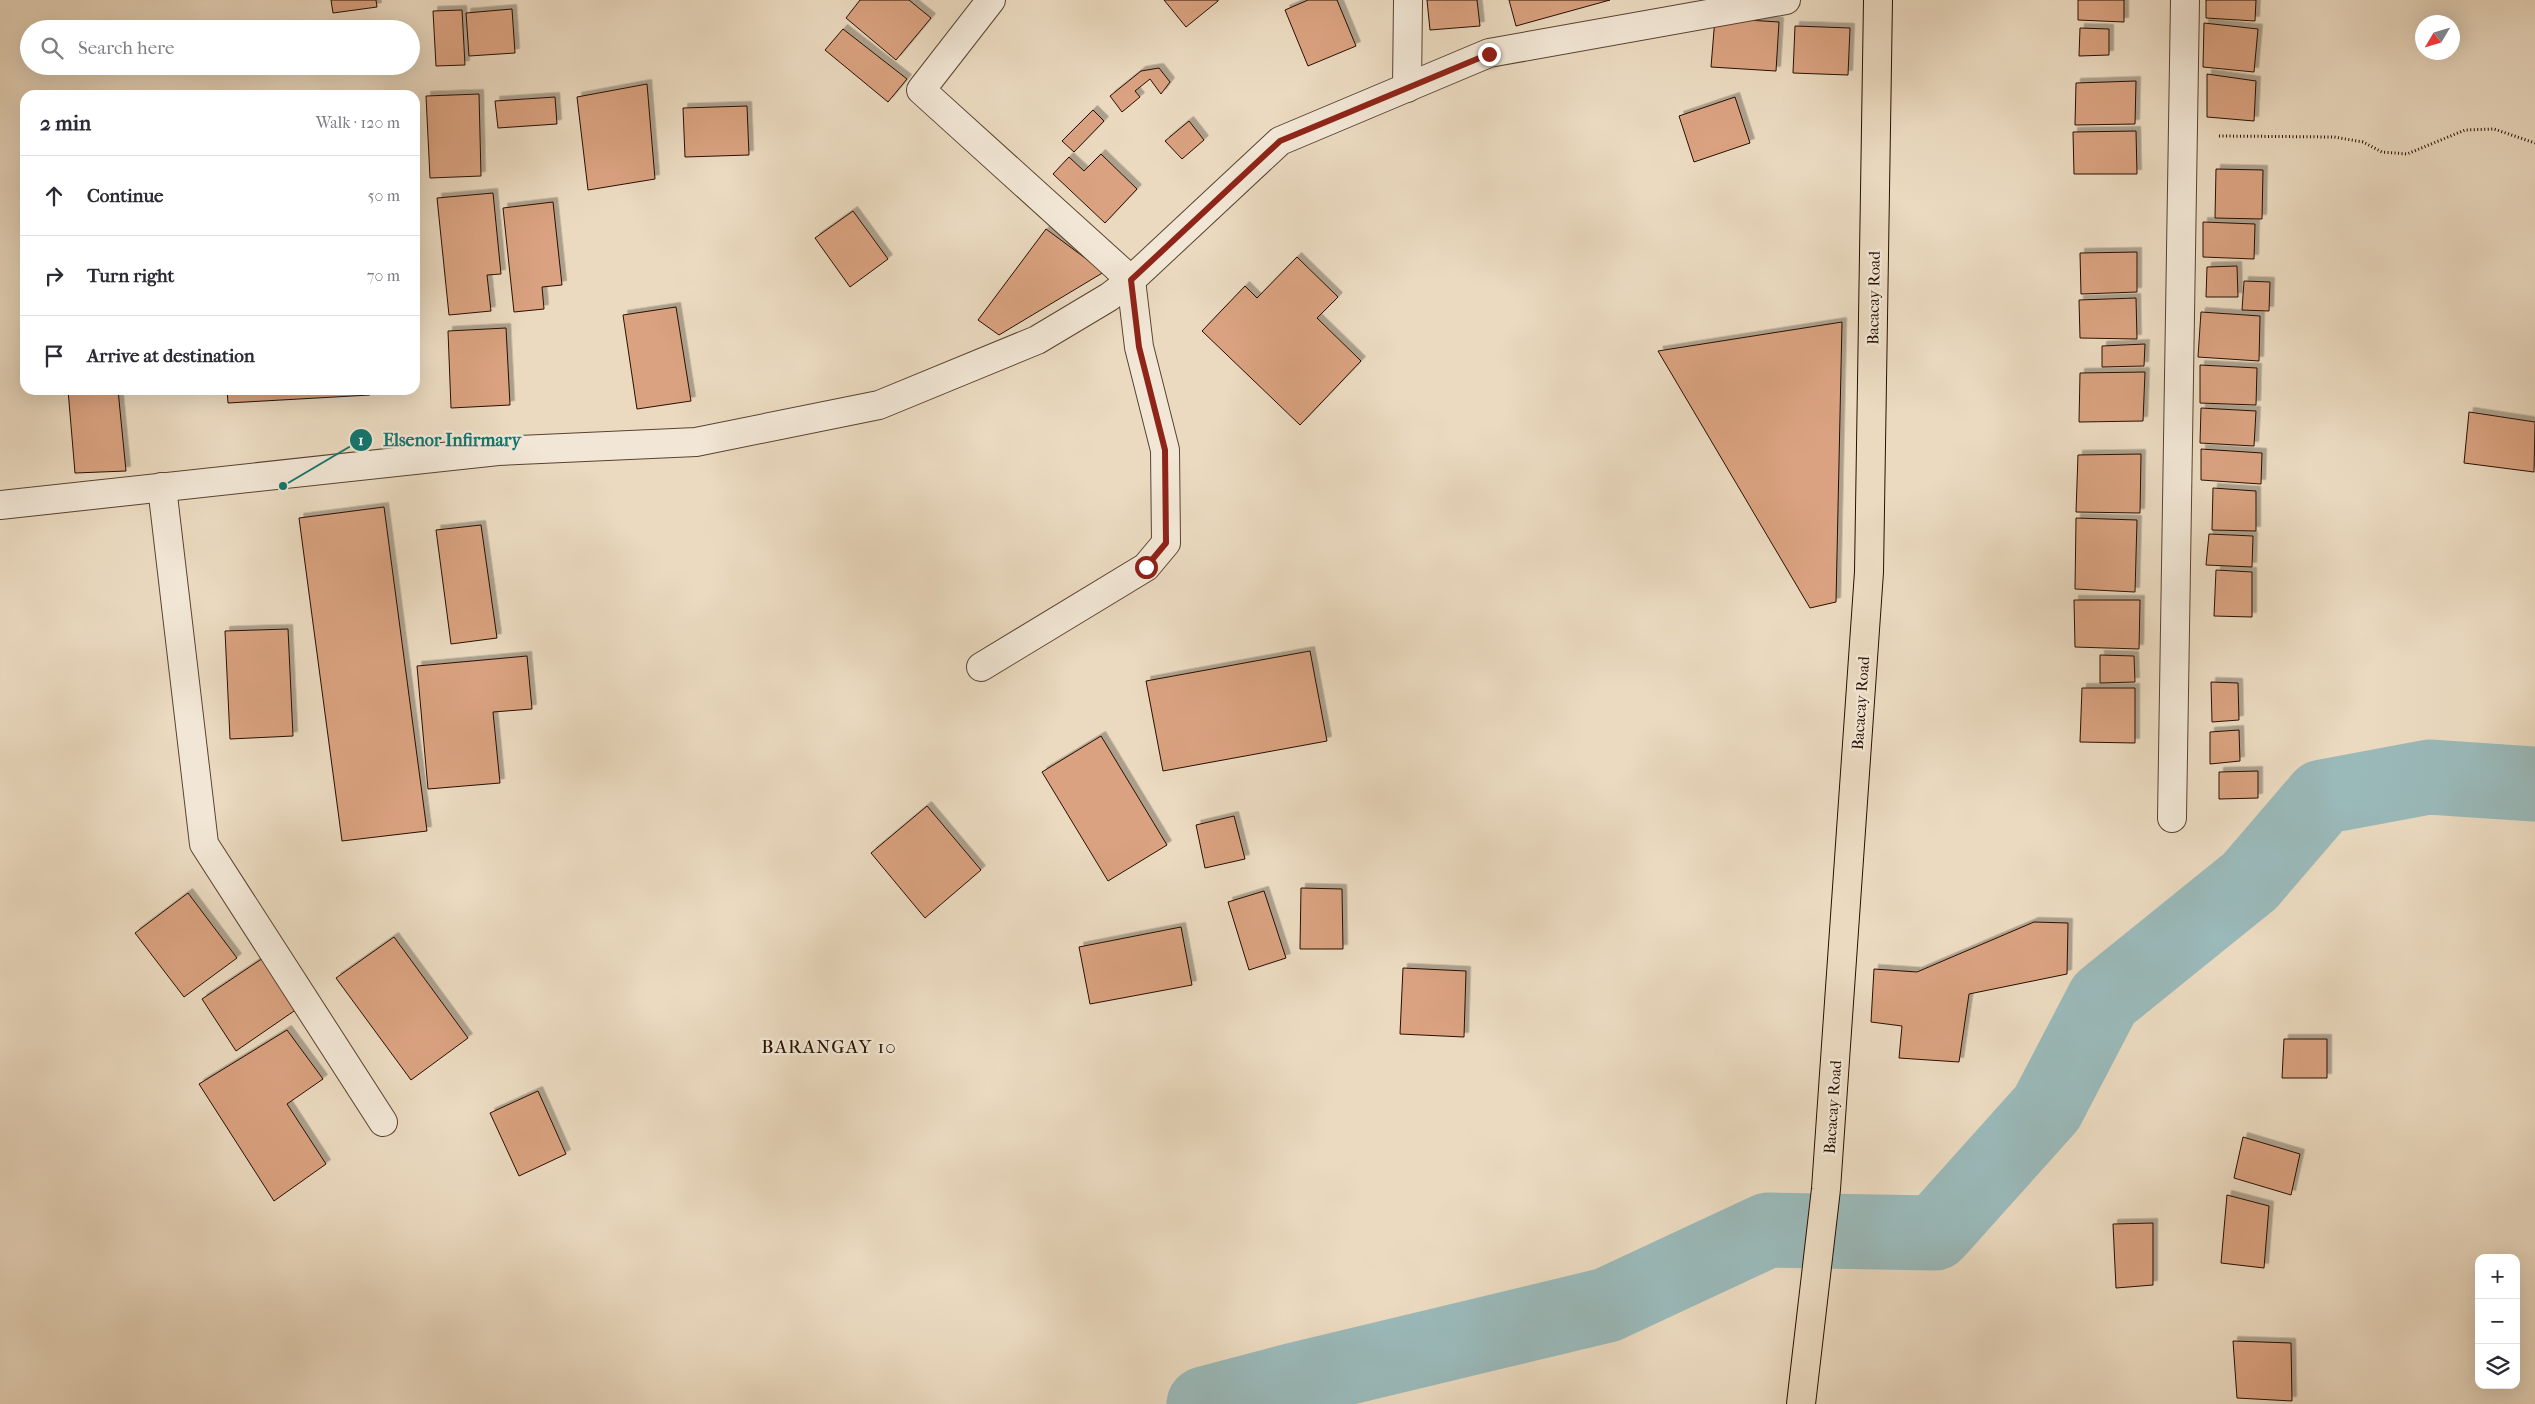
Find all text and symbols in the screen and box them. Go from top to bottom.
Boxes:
north arrow [2415,15,2460,60]
search box [20,20,420,75]
icon: search [38,34,66,62]
text: Search here [78,37,174,59]
route end [1478,43,1501,66]
text: 2 min [40,111,91,135]
text: Walk · 120 m [316,113,400,132]
icon: ahead [40,182,68,210]
text: Continue [87,185,163,207]
text: 50 m [368,186,400,205]
street label: Bacacay Road [1863,251,1884,345]
icon: right [40,262,68,290]
text: Turn right [87,265,174,287]
text: 70 m [367,266,400,285]
icon: arrive [40,342,68,370]
text: Arrive at destination [87,345,255,367]
callout: Elsenor Infirmary [348,423,531,456]
text: Elsenor Infirmary [383,430,522,451]
text: 1 [358,431,364,449]
route start [1135,556,1158,579]
street label: Bacacay Road [1848,655,1873,751]
district label: BARANGAY 10 [761,1036,897,1058]
street label: Bacacay Road [1820,1059,1845,1155]
map controls [2475,1254,2520,1389]
button: + [2475,1254,2520,1299]
button: − [2475,1299,2520,1344]
button: layers [2475,1344,2520,1389]

